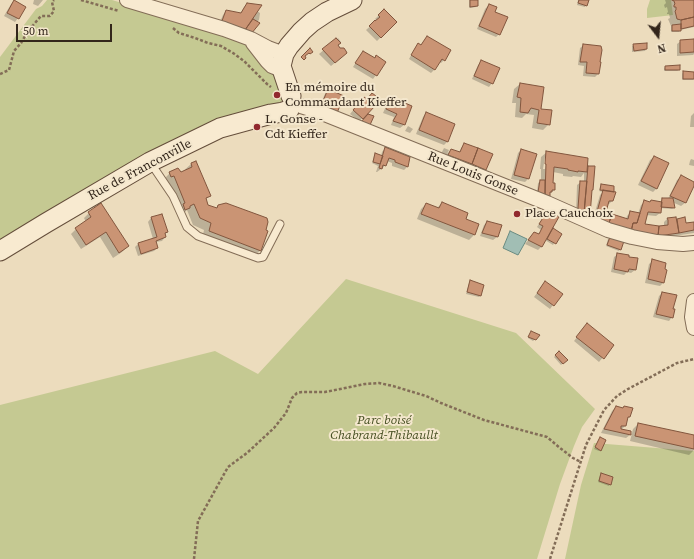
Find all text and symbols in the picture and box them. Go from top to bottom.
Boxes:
scale bar [18,16,114,42]
north arrow [638,16,678,56]
text: 50 m [23,23,49,39]
text: N [656,40,667,56]
place label: En mémoire du Commandant Kieffer [285,80,407,111]
marker: En mémoire du Commandant Kieffer [272,90,282,100]
place label: L. Gonse - Cdt Kieffer [265,112,327,143]
marker: L. Gonse - Cdt Kieffer [252,122,262,132]
street label: Rue de Franconville [85,136,195,204]
street label: Rue Louis Gonse [425,149,521,199]
place label: Place Cauchoix [525,206,613,222]
marker: Place Cauchoix [512,209,522,219]
park label: Parc boisé Chabrand-Thibaullt [330,413,438,444]

